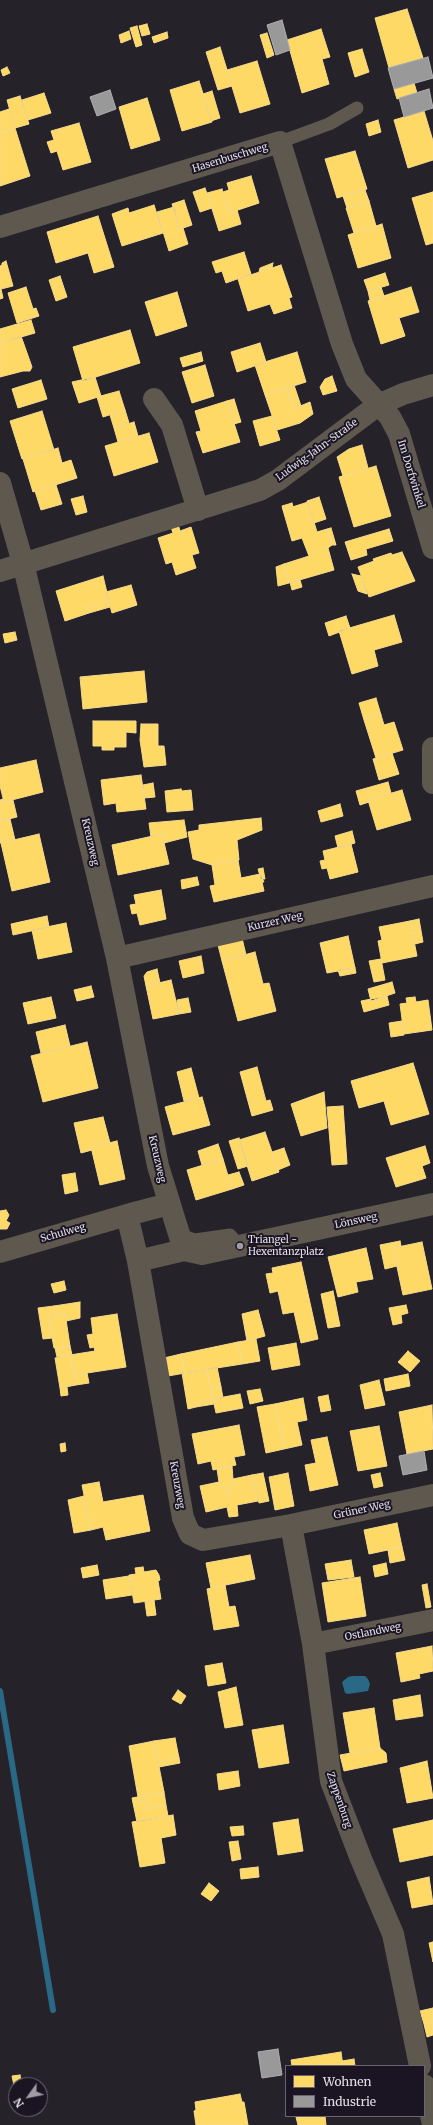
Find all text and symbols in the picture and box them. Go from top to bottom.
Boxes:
street label: Hasenbuschweg [191,141,269,175]
street label: Ludwig-Jahn-Straße [274,416,360,484]
street label: Im Dorfwinkel [395,438,427,510]
street label: Kreuzweg [79,817,101,867]
street label: Kurzer Weg [246,910,304,934]
street label: Kreuzweg [146,1134,168,1184]
street label: Lönsweg [334,1211,378,1231]
street label: Schulweg [39,1221,87,1245]
place label: Triangel - Hexentanzplatz [248,1234,324,1258]
marker: Triangel - Hexentanzplatz [235,1241,245,1251]
street label: Kreuzweg [167,1460,187,1510]
street label: Grüner Weg [333,1498,391,1522]
street label: Ostlandweg [344,1621,402,1643]
street label: Zappenburg [324,1770,354,1830]
legend [285,2065,425,2117]
text: Wohnen [323,2074,371,2089]
north arrow [8,2077,48,2117]
text: Industrie [323,2094,376,2109]
text: N [11,2096,27,2110]

